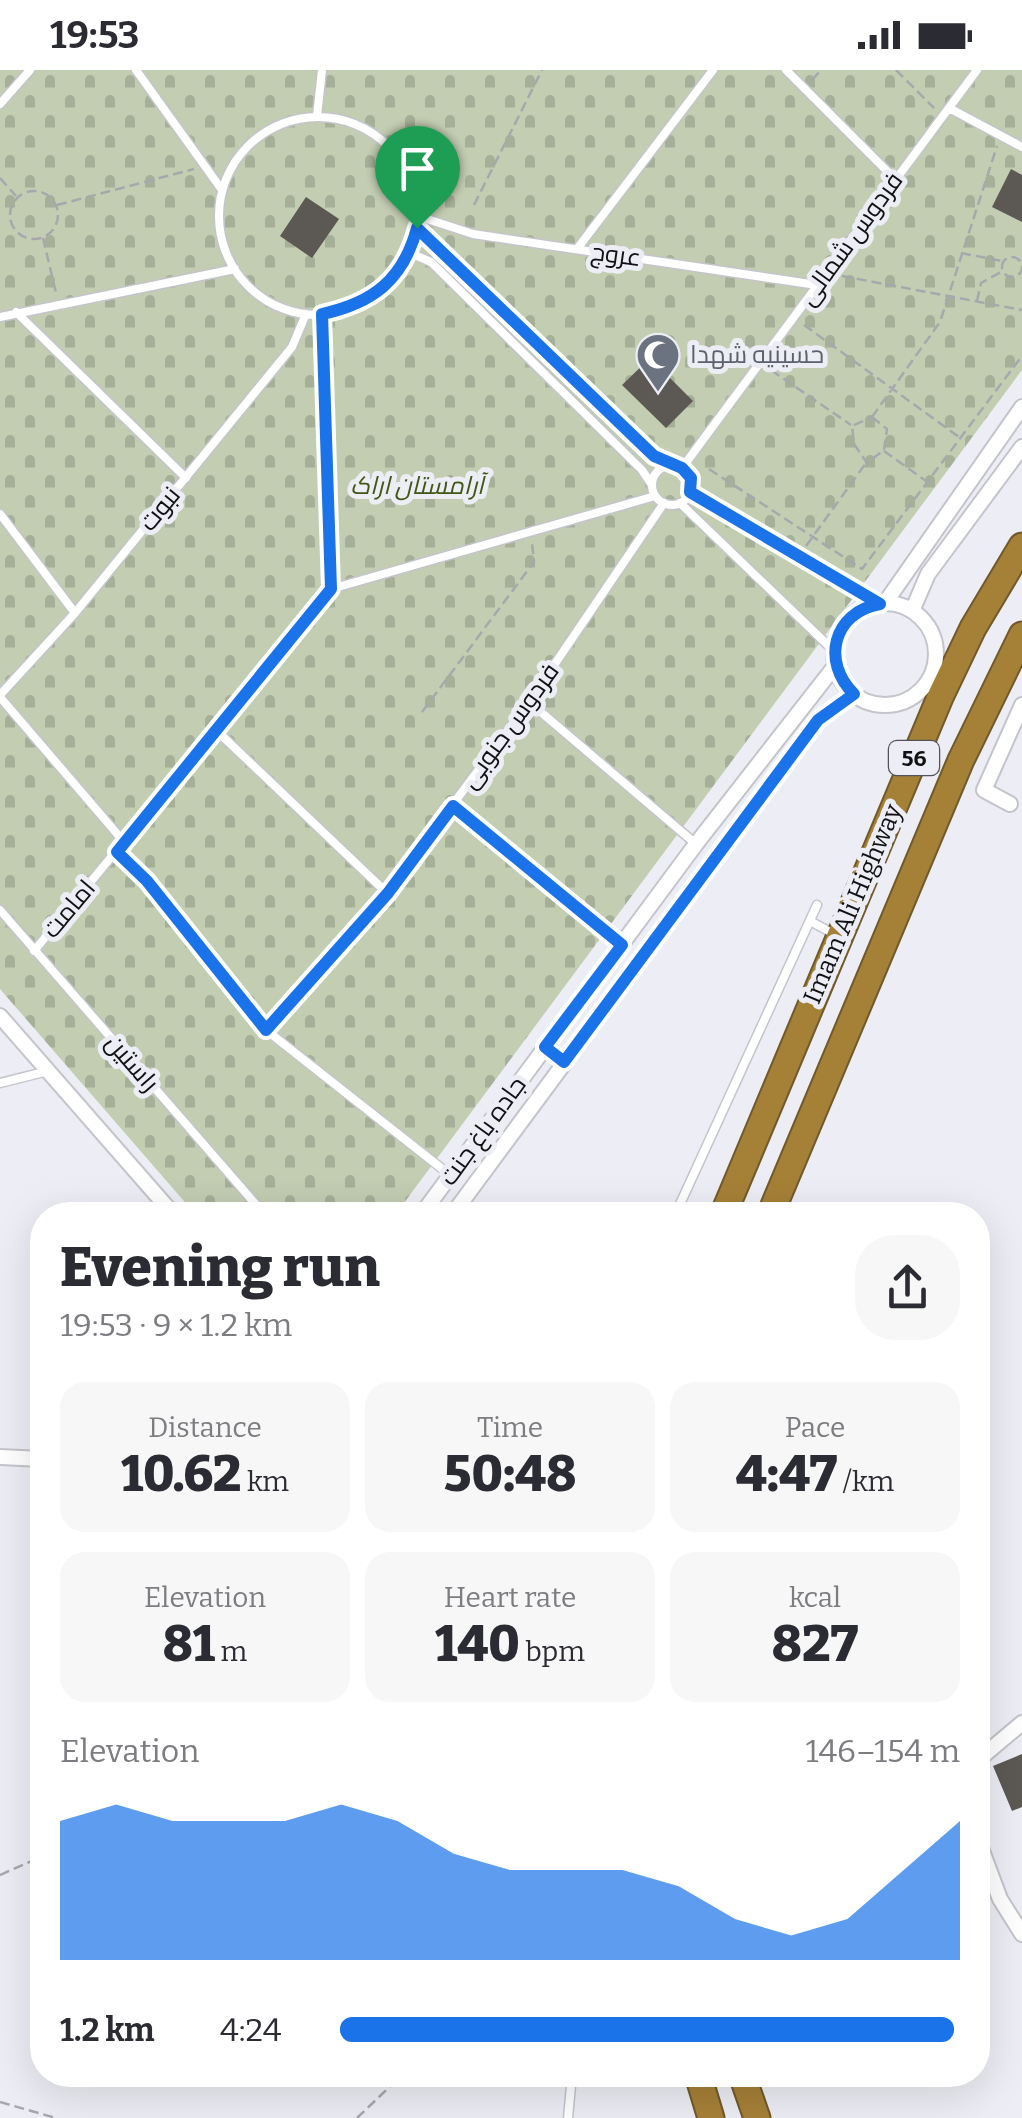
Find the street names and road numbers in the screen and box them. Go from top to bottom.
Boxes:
street label: فردوس شمالی [793,166,909,312]
street label: عروج [589,237,643,274]
street label: نبوت [133,481,187,537]
street label: فردوس جنوبی [454,657,566,795]
road number: 56 [889,741,939,775]
street label: Imam Ali Highway [797,799,909,1008]
street label: امامت [36,874,102,944]
street label: راستین [99,1028,165,1098]
street label: جاده باغ جنت [433,1071,533,1192]

